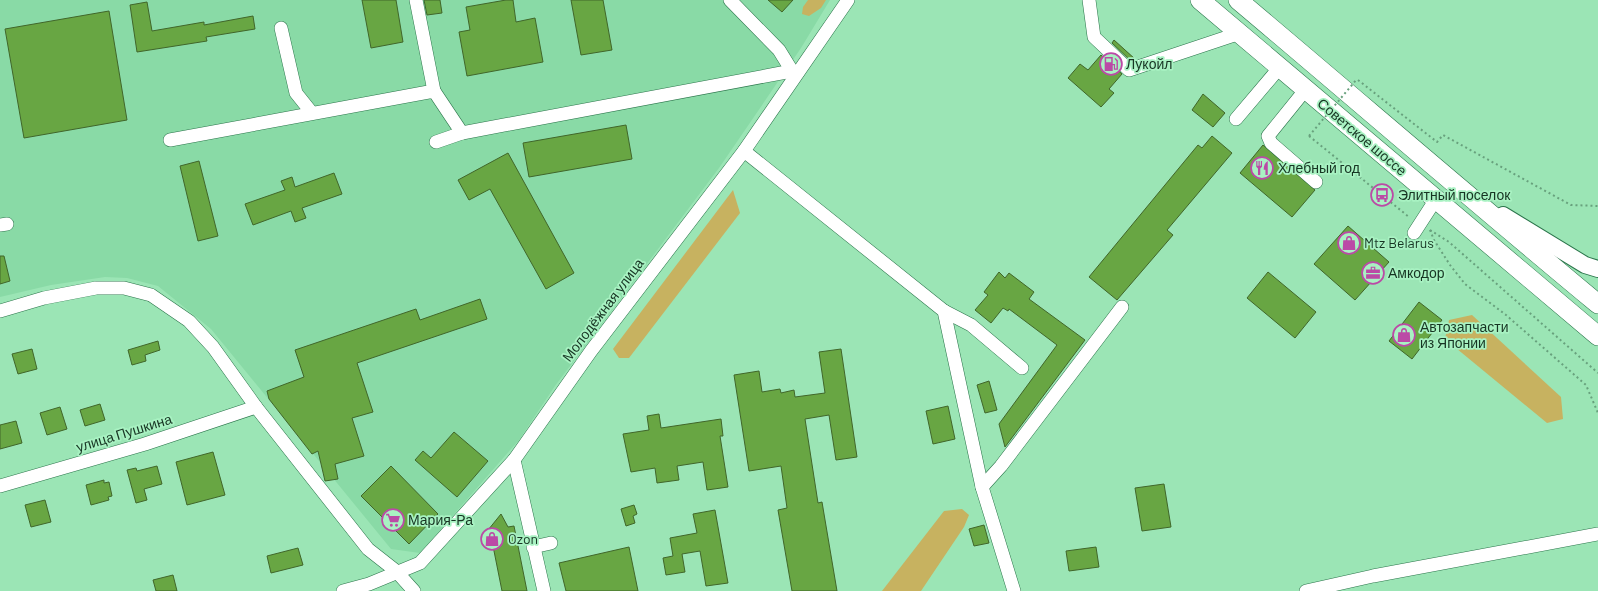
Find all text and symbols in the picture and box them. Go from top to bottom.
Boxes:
fuel station icon: Лукойл [1098,51,1124,77]
place label: Лукойл [1126,55,1172,72]
street label: Советское шоссе [1314,94,1411,179]
restaurant icon: Хлебный год [1249,155,1275,181]
place label: Хлебный год [1278,159,1360,176]
bus stop icon: Элитный поселок [1369,182,1395,208]
place label: Элитный поселок [1398,186,1511,203]
shop icon: Mtz Belarus [1336,230,1362,256]
place label: Mtz Belarus [1364,234,1434,251]
street label: Молодёжная улица [558,255,647,365]
office icon: Амкодор [1360,260,1386,286]
place label: Амкодор [1388,264,1445,281]
place label: Автозапчасти из Японии [1420,318,1508,351]
shop icon: Автозапчасти из Японии [1391,322,1417,348]
street label: улица Пушкина [74,410,174,455]
supermarket icon: Мария-Ра [380,507,406,533]
place label: Мария-Ра [408,511,473,528]
shop icon: Ozon [479,526,505,552]
place label: Ozon [508,530,538,547]

